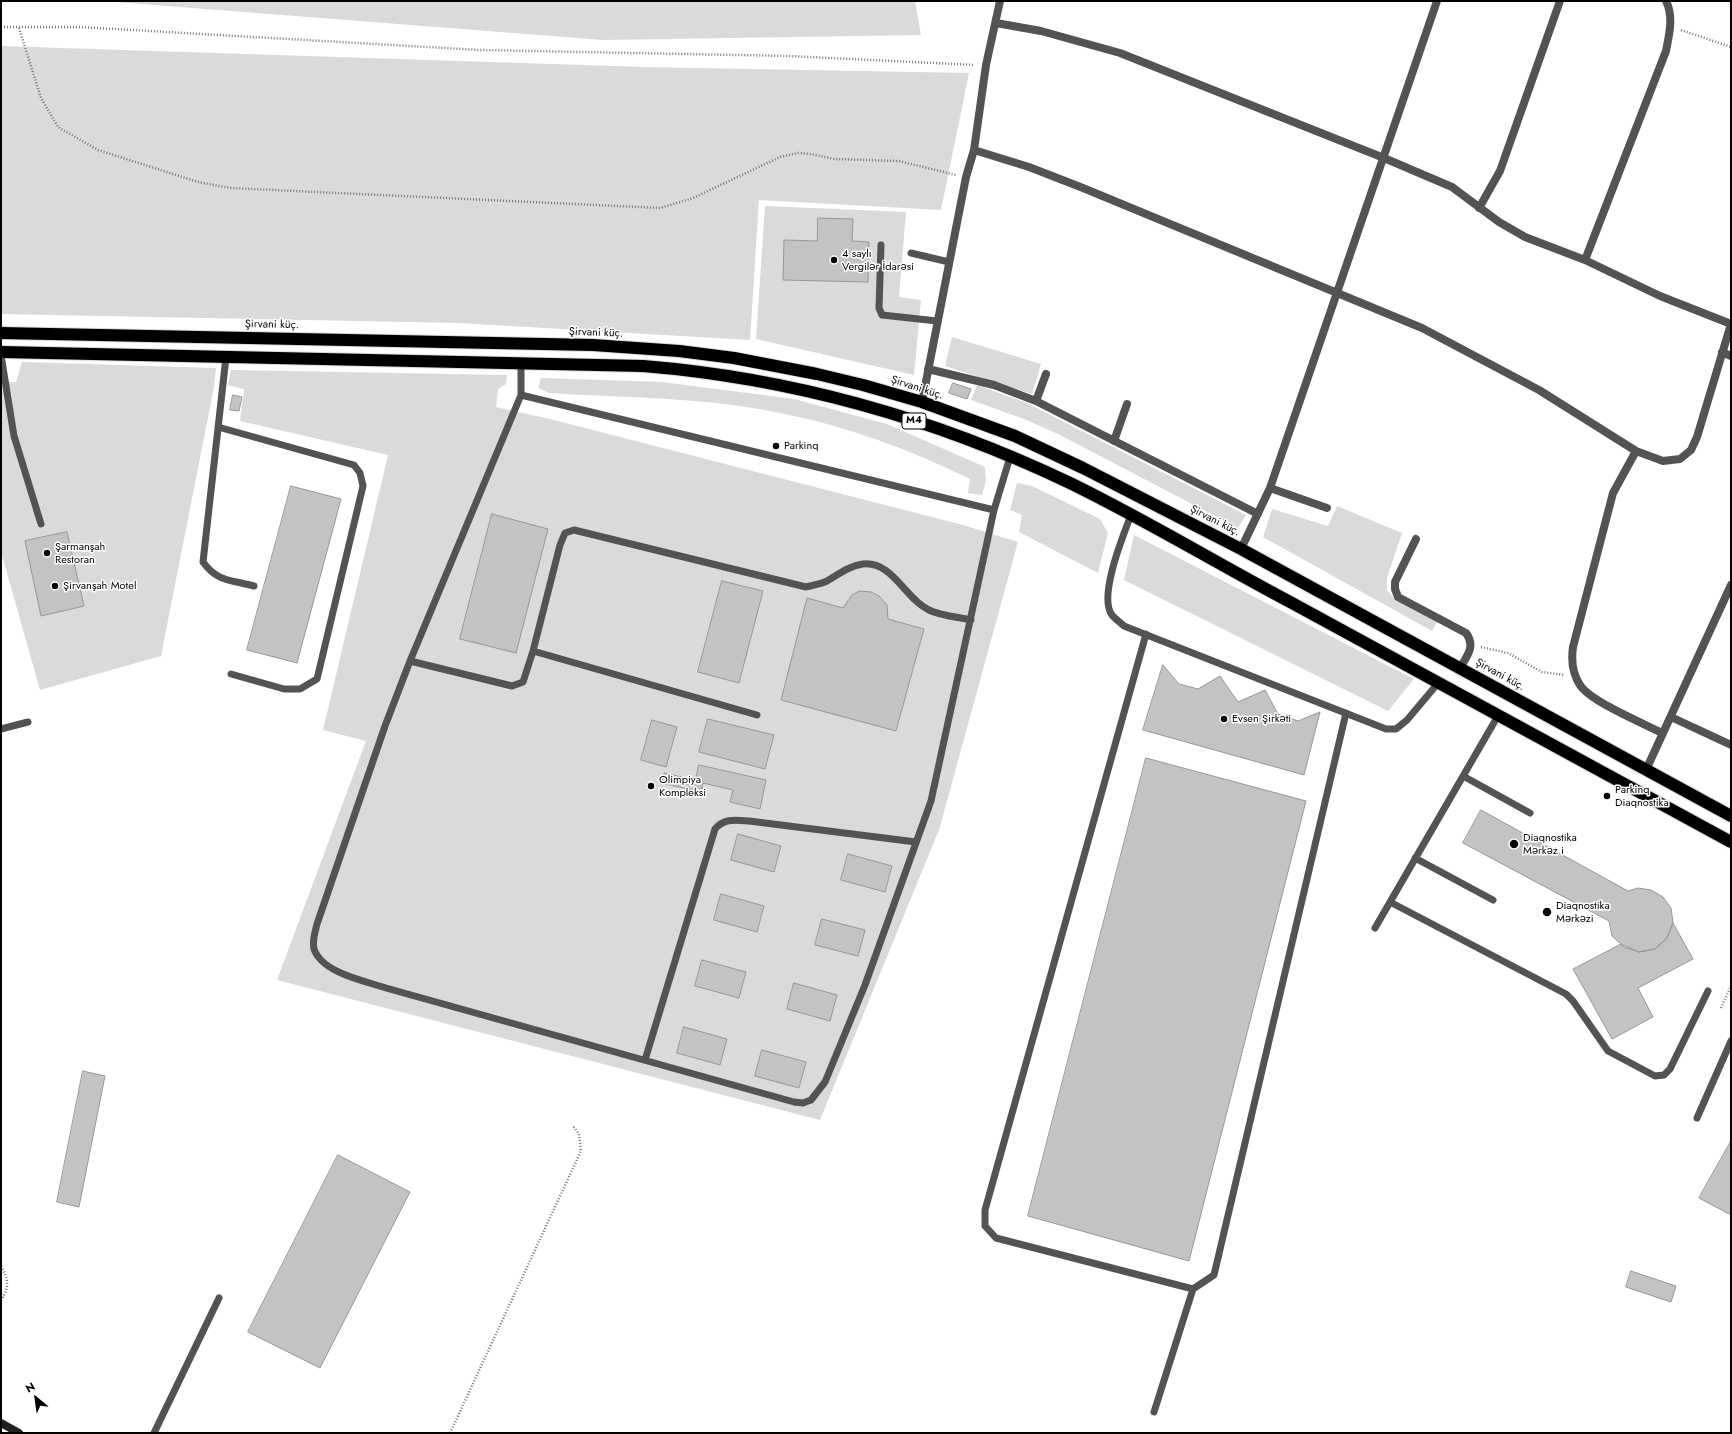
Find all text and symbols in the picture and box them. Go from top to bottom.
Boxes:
place label: 4 saylı Vergilər İdarəsi [842,247,914,273]
marker: 4 saylı Vergilər İdarəsi [829,255,839,265]
street label: Şirvani küç. [245,318,299,332]
street label: Şirvani küç. [569,325,623,341]
street label: Şirvani küç. [889,373,945,403]
road number: M4 [902,413,926,429]
place label: Parkinq [784,439,819,453]
marker: Parkinq [771,441,781,451]
street label: Şirvani küç. [1188,503,1242,539]
place label: Şarmanşah Restoran [55,540,105,566]
marker: Şarmanşah Restoran [42,548,52,558]
place label: Şirvanşah Motel [63,579,136,593]
marker: Şirvanşah Motel [50,581,60,591]
street label: Şirvani küç. [1473,656,1527,694]
place label: Evsen Şirkəti [1232,712,1291,726]
marker: Evsen Şirkəti [1219,714,1229,724]
place label: Olimpiya Kompleksi [659,773,706,799]
marker: Olimpiya Kompleksi [646,781,656,791]
place label: Parkinq Diaqnostika [1615,783,1669,809]
marker: Parkinq Diaqnostika [1602,791,1612,801]
place label: Diaqnostika Mərkəz i [1523,831,1577,857]
marker: Diaqnostika Mərkəz i [1508,838,1520,850]
place label: Diaqnostika Mərkəzi [1556,899,1610,925]
marker: Diaqnostika Mərkəzi [1541,906,1553,918]
north arrow [16,1378,56,1418]
text: N [22,1378,38,1397]

